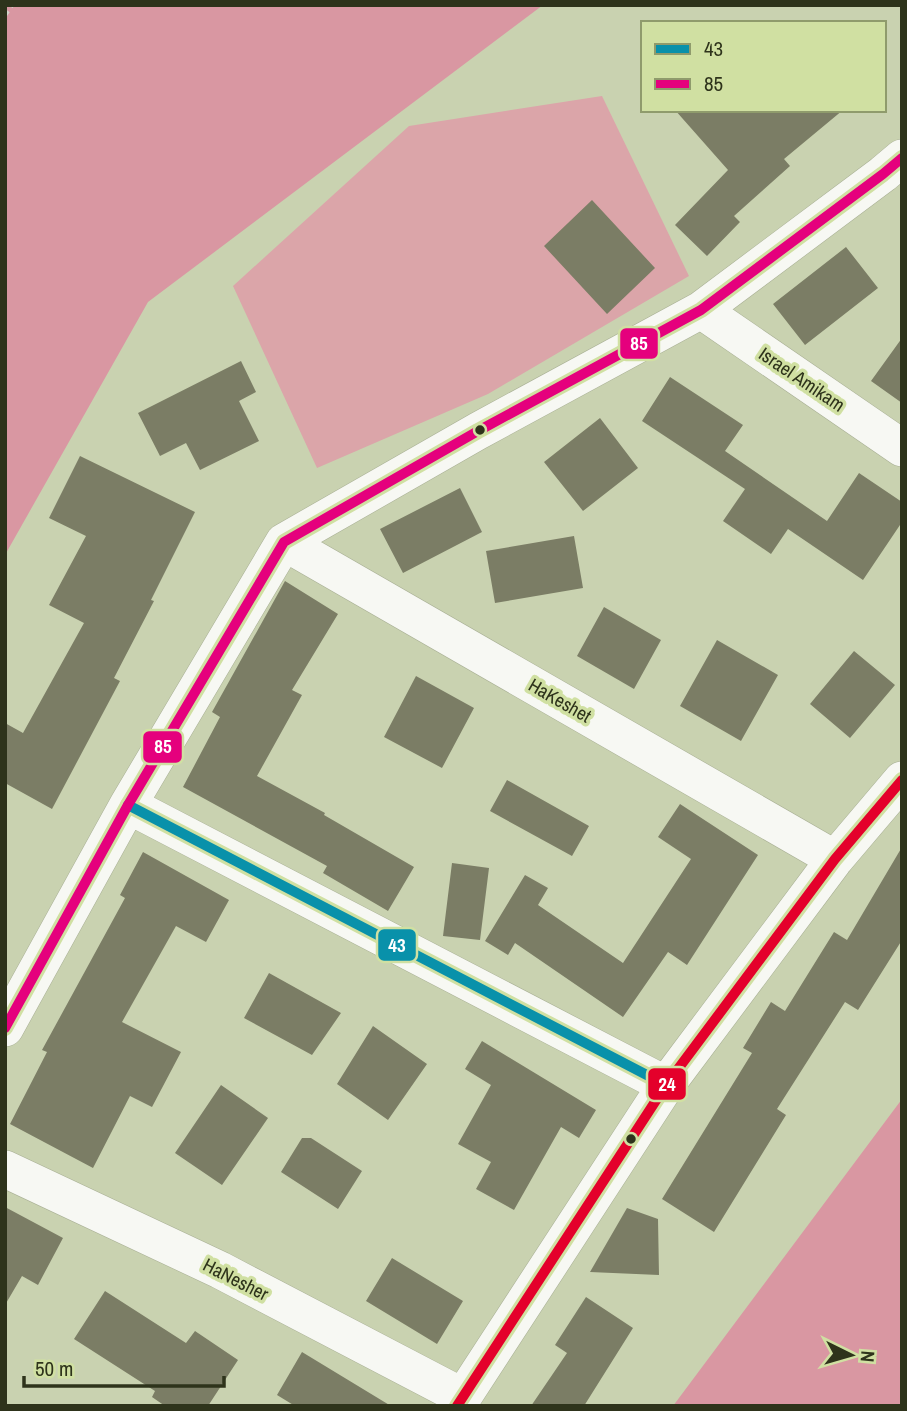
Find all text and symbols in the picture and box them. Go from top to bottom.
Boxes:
legend [641,21,886,112]
text: 43 [704,34,723,63]
text: 85 [704,69,723,98]
line badge: 85 [619,327,659,360]
text: 85 [630,330,648,356]
street label: Israel Amikam [754,341,850,417]
unlabelled marker [473,423,487,437]
street label: HaKeshet [524,672,597,729]
line badge: 85 [142,730,183,764]
text: 85 [154,733,172,759]
line badge: 43 [377,928,417,962]
text: 43 [388,932,406,958]
line badge: 24 [647,1067,687,1101]
text: 24 [658,1071,676,1097]
unlabelled marker [624,1132,638,1146]
street label: HaNesher [199,1251,274,1307]
north arrow [816,1320,886,1390]
scale bar [24,1344,224,1388]
text: N [854,1350,881,1363]
text: 50 m [35,1354,73,1383]

